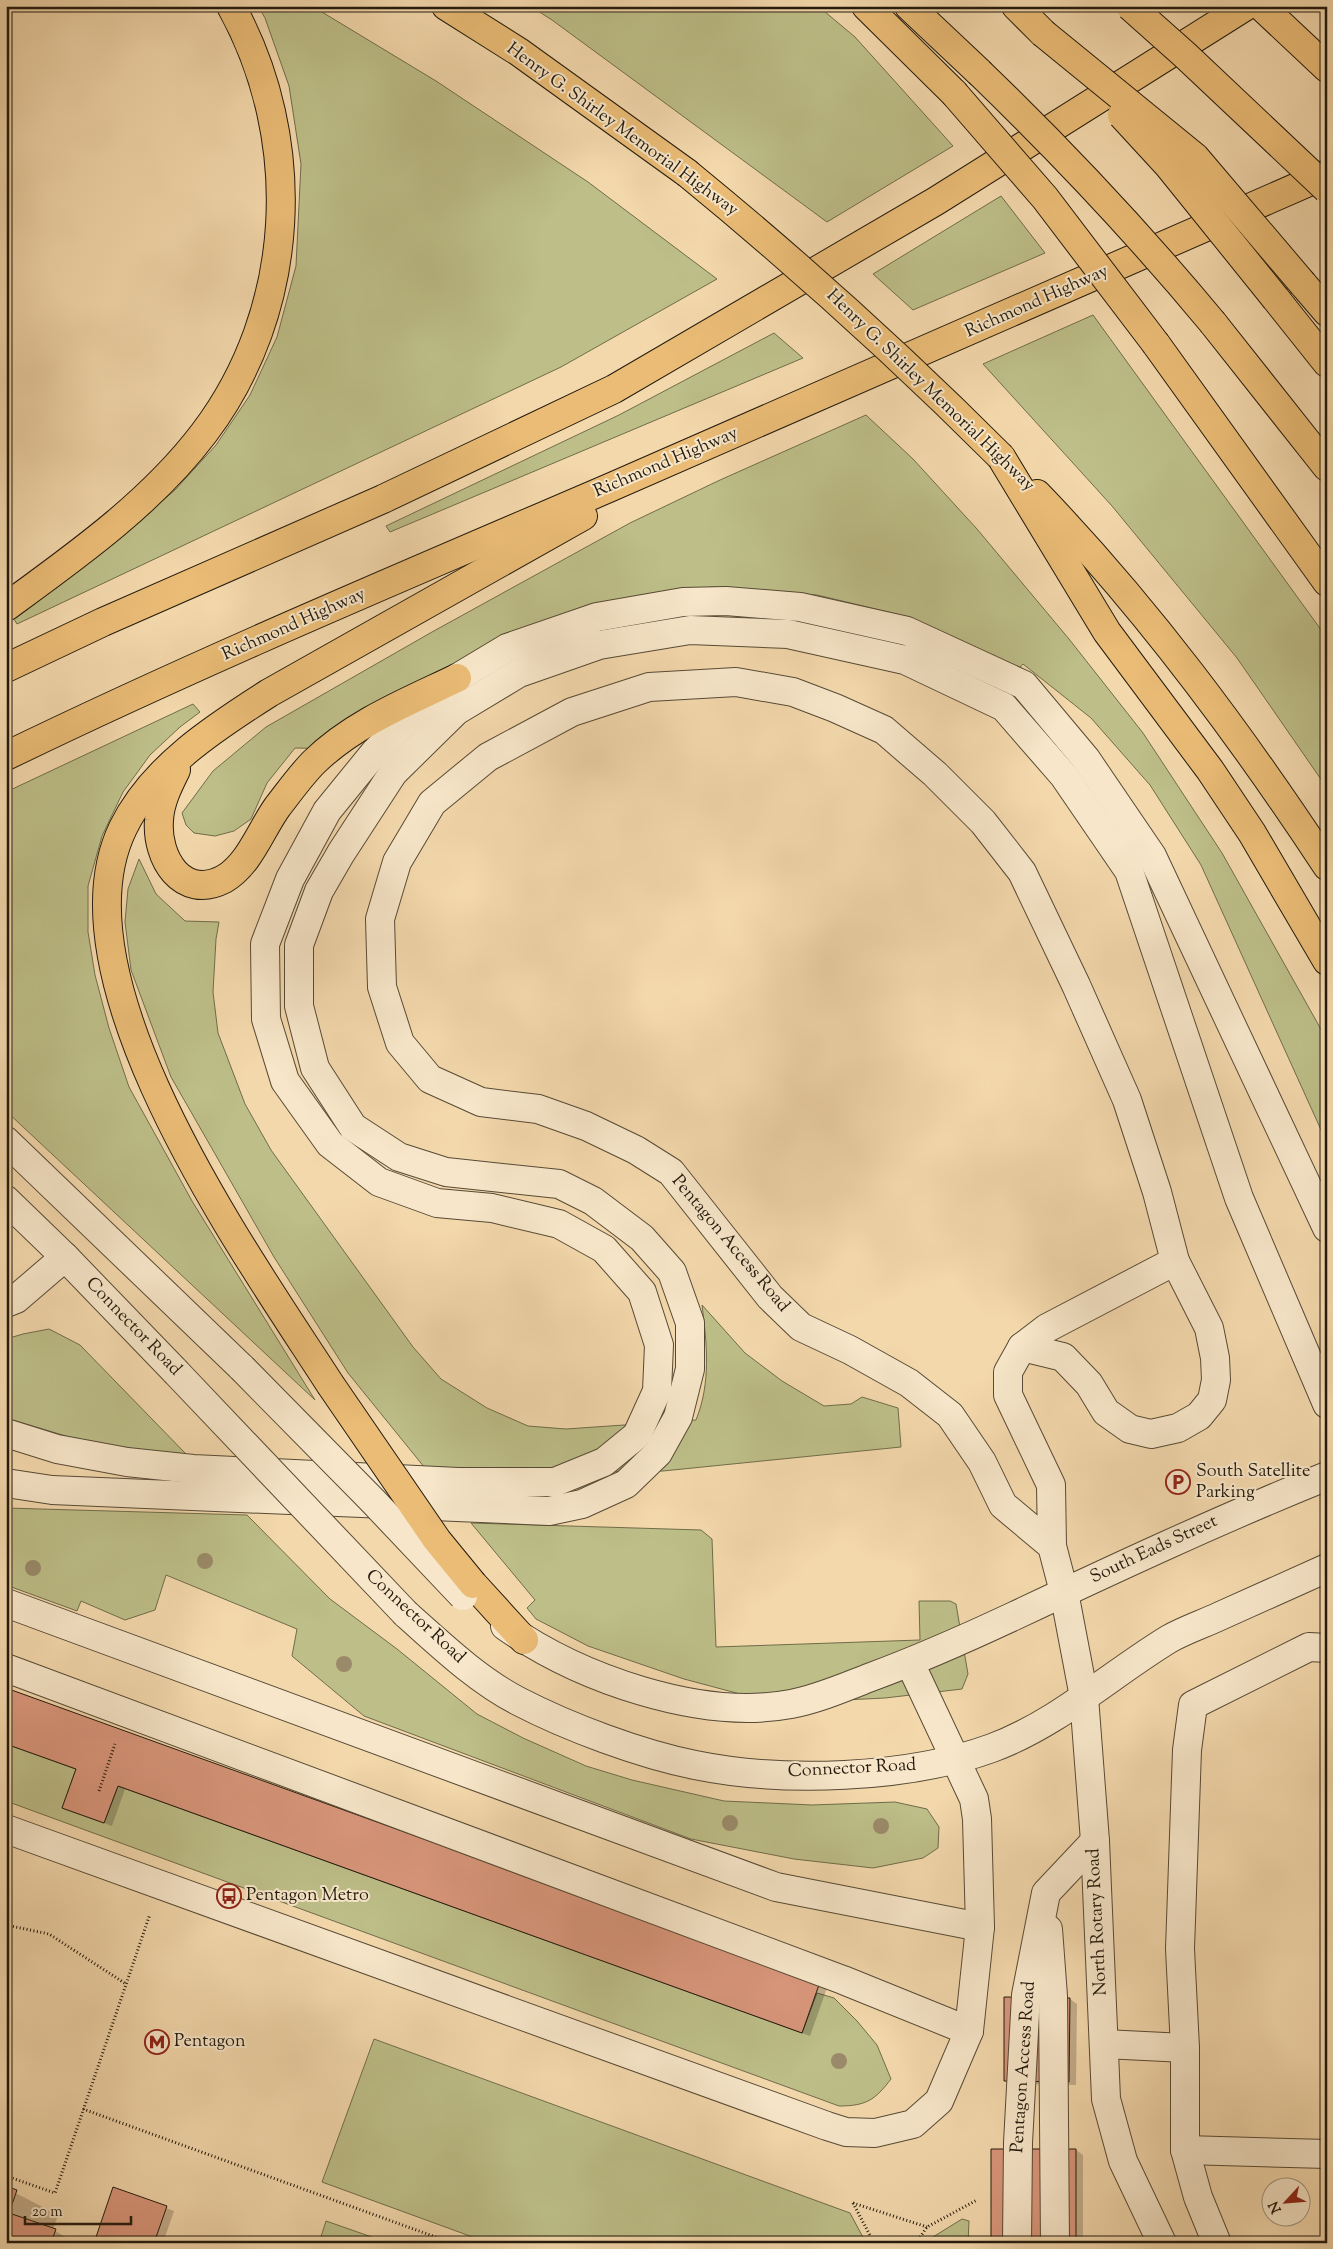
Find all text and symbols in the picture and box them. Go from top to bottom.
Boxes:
street label: Henry G. Shirley Memorial Highway [500,37,744,223]
street label: Richmond Highway [961,259,1113,345]
street label: Henry G. Shirley Memorial Highway [820,284,1040,498]
street label: Richmond Highway [590,421,742,505]
street label: Richmond Highway [218,582,370,668]
street label: Pentagon Access Road [665,1170,795,1318]
street label: Connector Road [79,1272,187,1382]
place label: South Satellite Parking [1196,1459,1310,1506]
parking icon: South Satellite Parking [1165,1469,1191,1495]
street label: South Eads Street [1086,1509,1222,1591]
street label: Connector Road [359,1564,471,1670]
street label: Connector Road [787,1753,917,1785]
street label: North Rotary Road [1081,1848,1115,1996]
bus stop icon: Pentagon Metro [216,1883,242,1909]
place label: Pentagon Metro [246,1883,369,1909]
street label: Pentagon Access Road [1005,1980,1043,2154]
metro station icon: Pentagon [144,2029,170,2055]
place label: Pentagon [174,2029,246,2055]
north arrow [1260,2176,1310,2226]
scale bar [25,2194,131,2226]
text: N [1265,2197,1288,2216]
text: 20 m [32,2202,63,2223]

